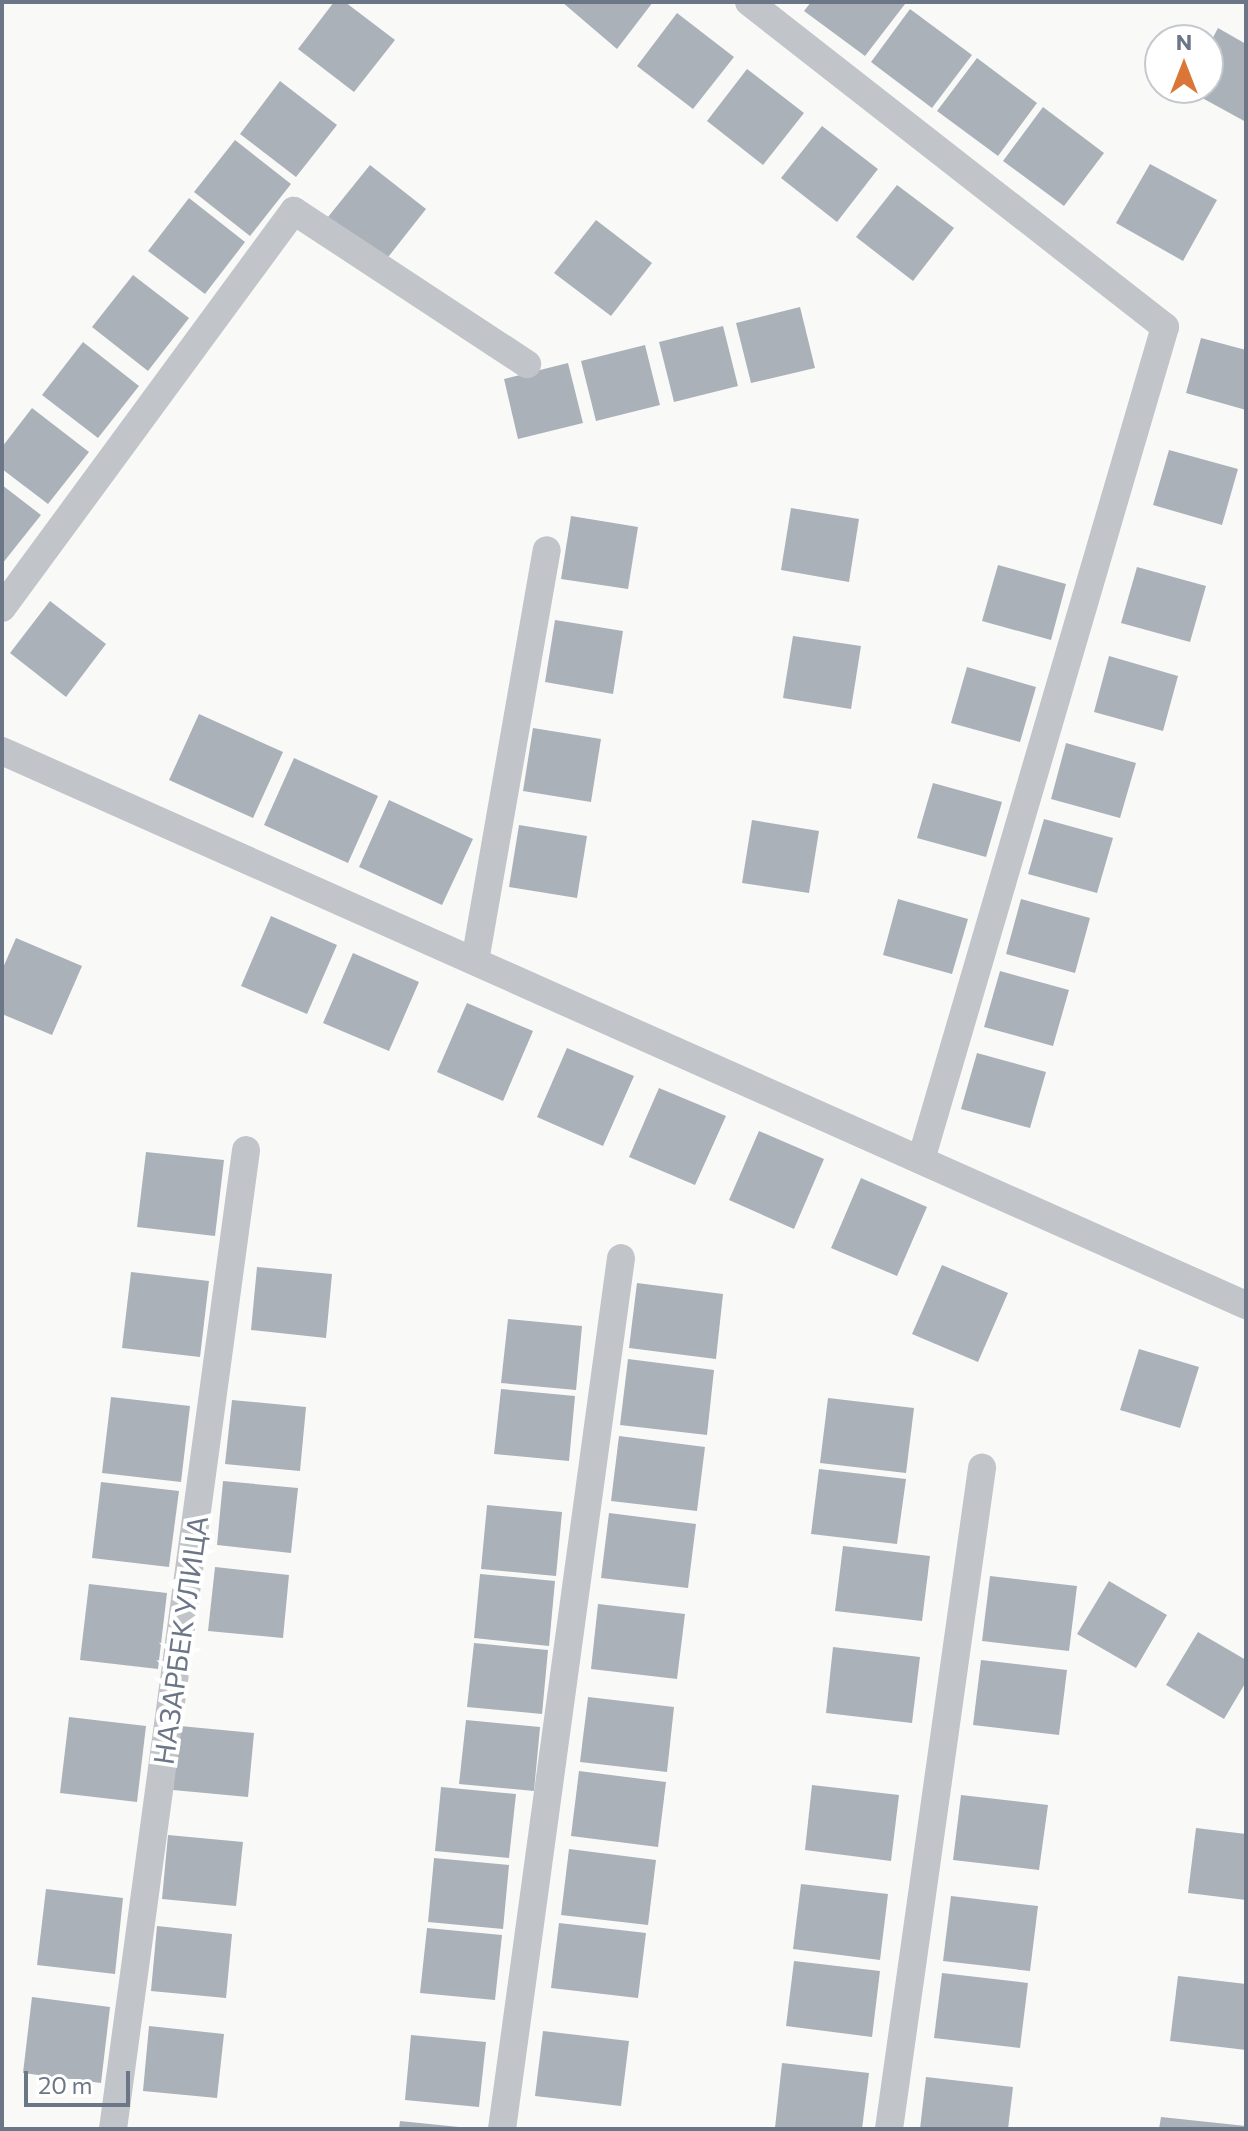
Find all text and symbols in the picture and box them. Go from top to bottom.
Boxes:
north arrow [1144,24,1224,104]
text: N [1176,28,1192,55]
street label: НАЗАРБЕК УЛИЦА [146,1514,214,1766]
scale bar [28,2055,134,2105]
text: 20 m [38,2070,92,2099]

